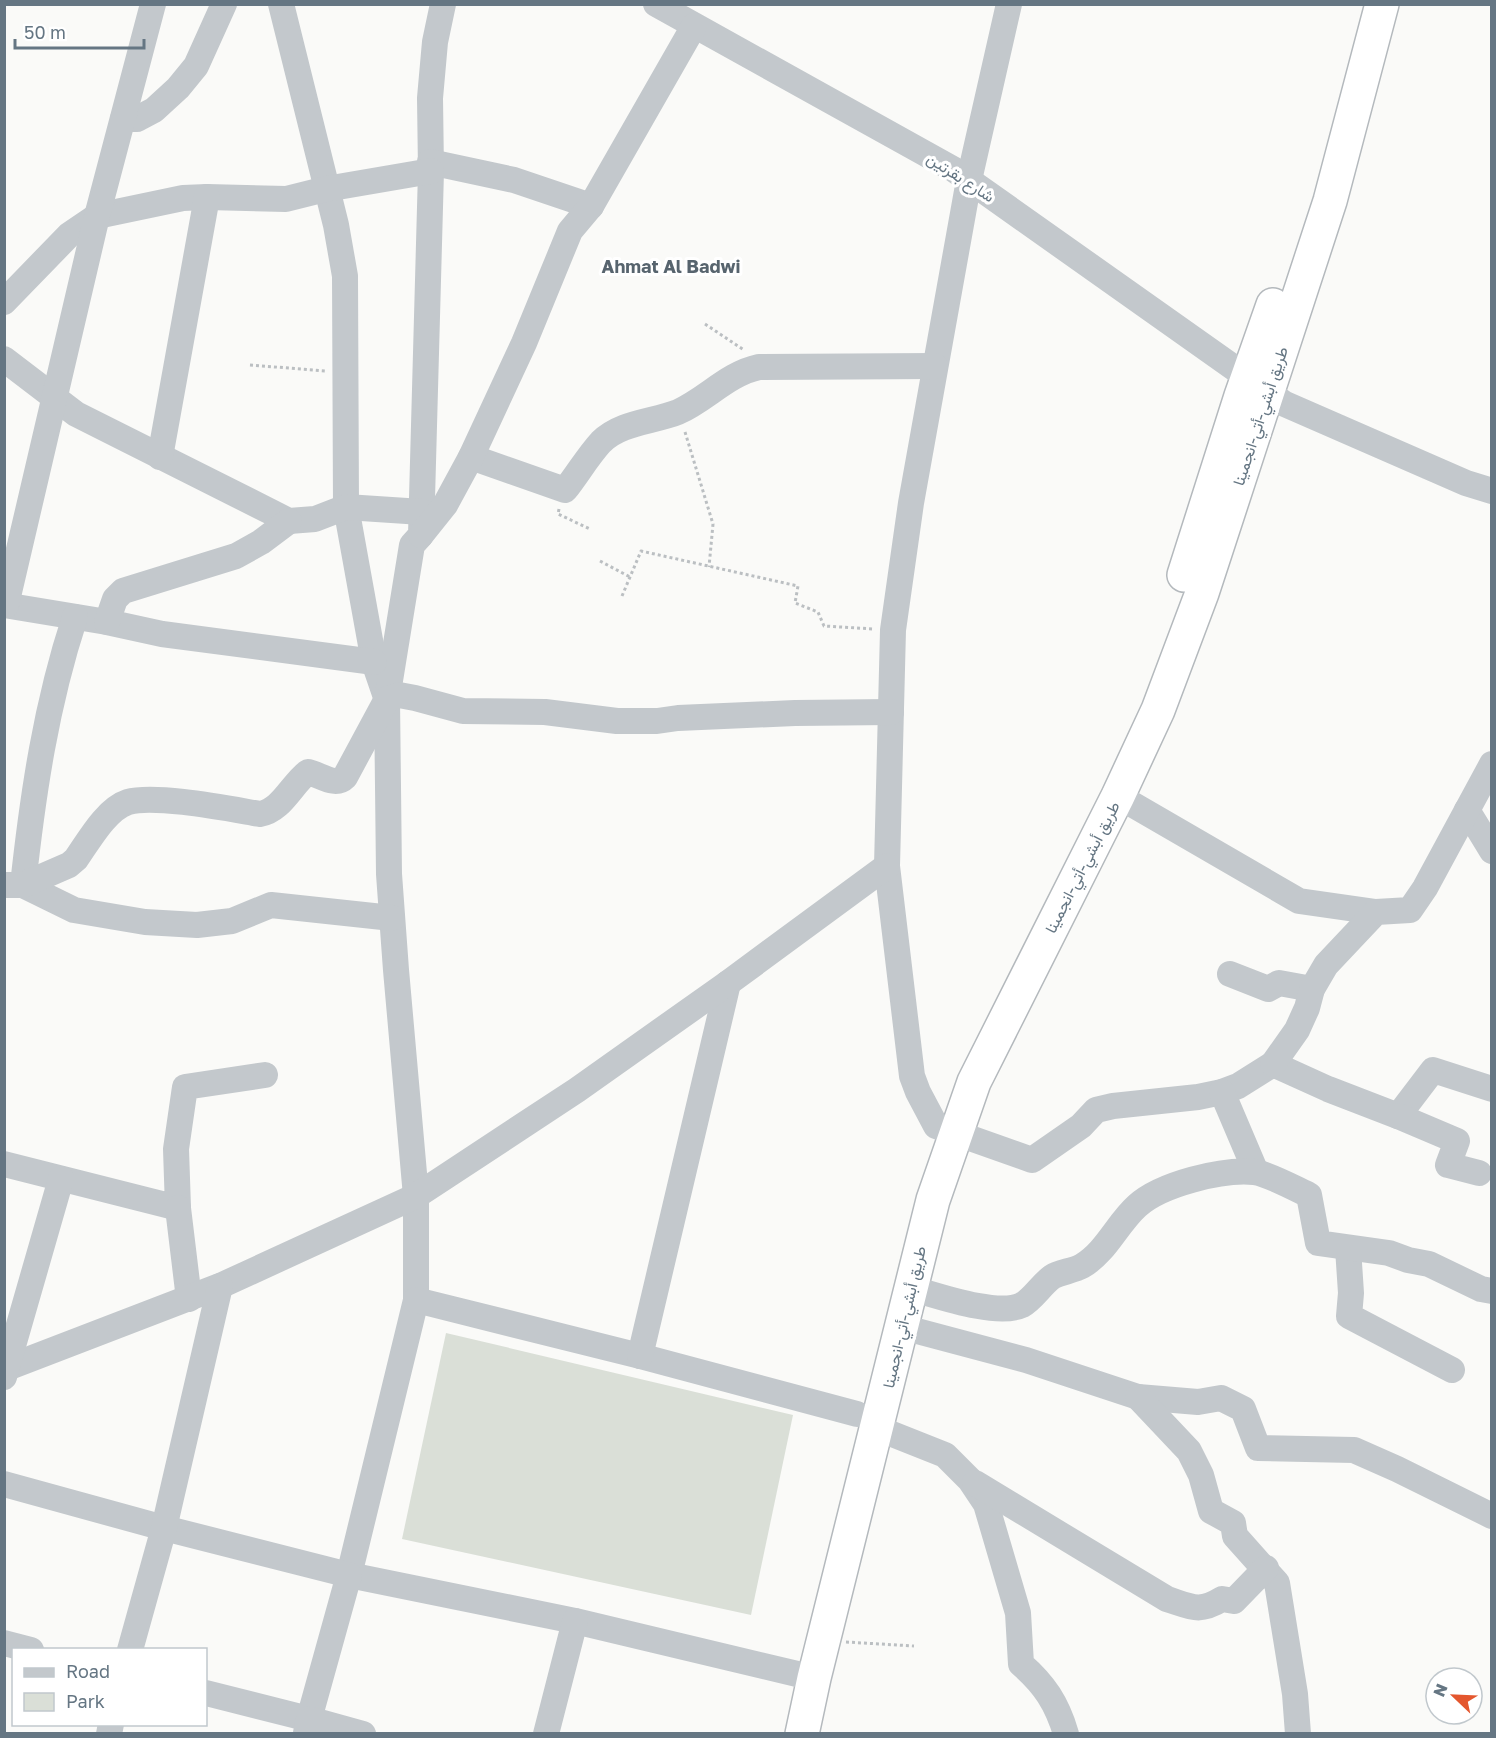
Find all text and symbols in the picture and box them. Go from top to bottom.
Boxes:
scale bar [15,12,144,50]
text: 50 m [24,21,66,43]
street label: شارع بقرتين [922,148,999,208]
district label: Ahmat Al Badwi [602,255,740,277]
street label: طريق أبشي-أتي-انجمينا [1228,344,1296,489]
street label: طريق أبشي-أتي-انجمينا [1040,798,1127,938]
street label: طريق أبشي-أتي-انجمينا [878,1244,934,1391]
legend [12,1648,207,1726]
text: Road [66,1660,110,1682]
north arrow [1424,1666,1484,1726]
text: N [1429,1681,1452,1700]
text: Park [66,1690,105,1712]

